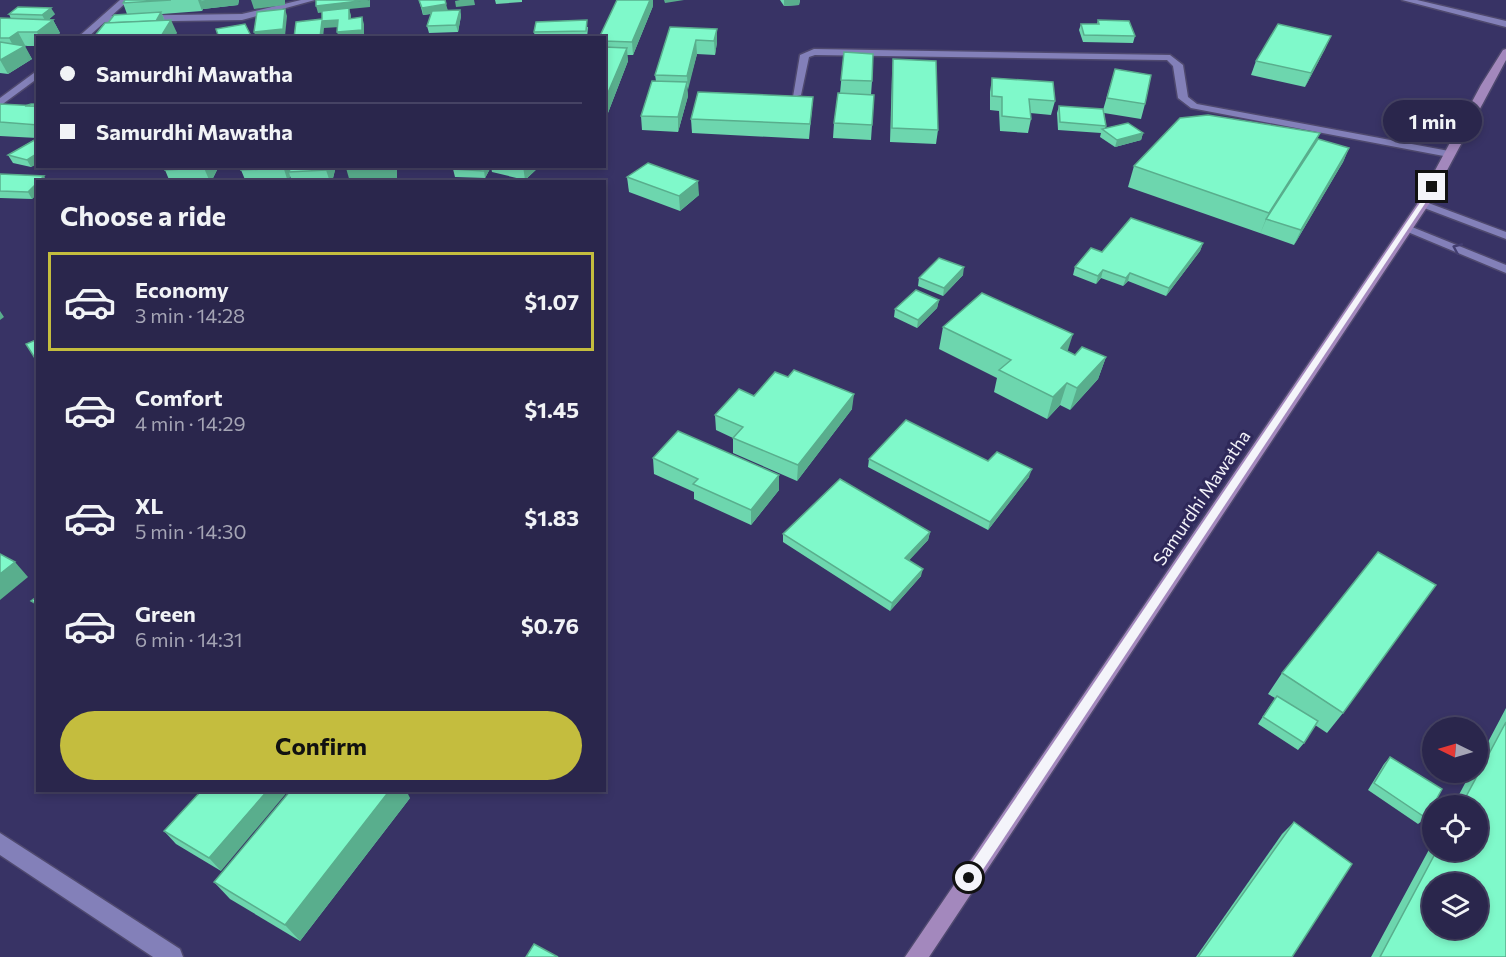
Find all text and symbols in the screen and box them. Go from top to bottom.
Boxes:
text: Samurdhi Mawatha [96,60,293,87]
callout: 1 min [1382,100,1482,142]
text: 1 min [1409,109,1456,133]
text: Samurdhi Mawatha [96,118,293,145]
route end [1418,173,1445,200]
text: Choose a ride [60,199,226,232]
one-way arrow [1452,243,1463,255]
icon: car [63,275,117,329]
text: Economy [135,276,229,303]
text: $1.07 [524,288,579,315]
text: 3 min · 14:28 [135,303,245,327]
icon: car [63,383,117,437]
text: Comfort [135,384,223,411]
text: $1.45 [524,396,579,423]
text: 4 min · 14:29 [135,411,246,435]
street label: Samurdhi Mawatha [1148,426,1255,569]
icon: car [63,491,117,545]
text: XL [135,492,163,519]
text: $1.83 [525,504,579,531]
text: 5 min · 14:30 [135,519,246,543]
icon: car [63,599,117,653]
text: Green [135,600,196,627]
text: $0.76 [521,612,579,639]
text: 6 min · 14:31 [135,627,243,651]
button: Confirm [60,711,582,780]
north arrow [1422,717,1488,783]
map controls [1422,717,1488,939]
button: locate [1422,795,1488,861]
route start [955,864,982,891]
button: layers [1422,873,1488,939]

